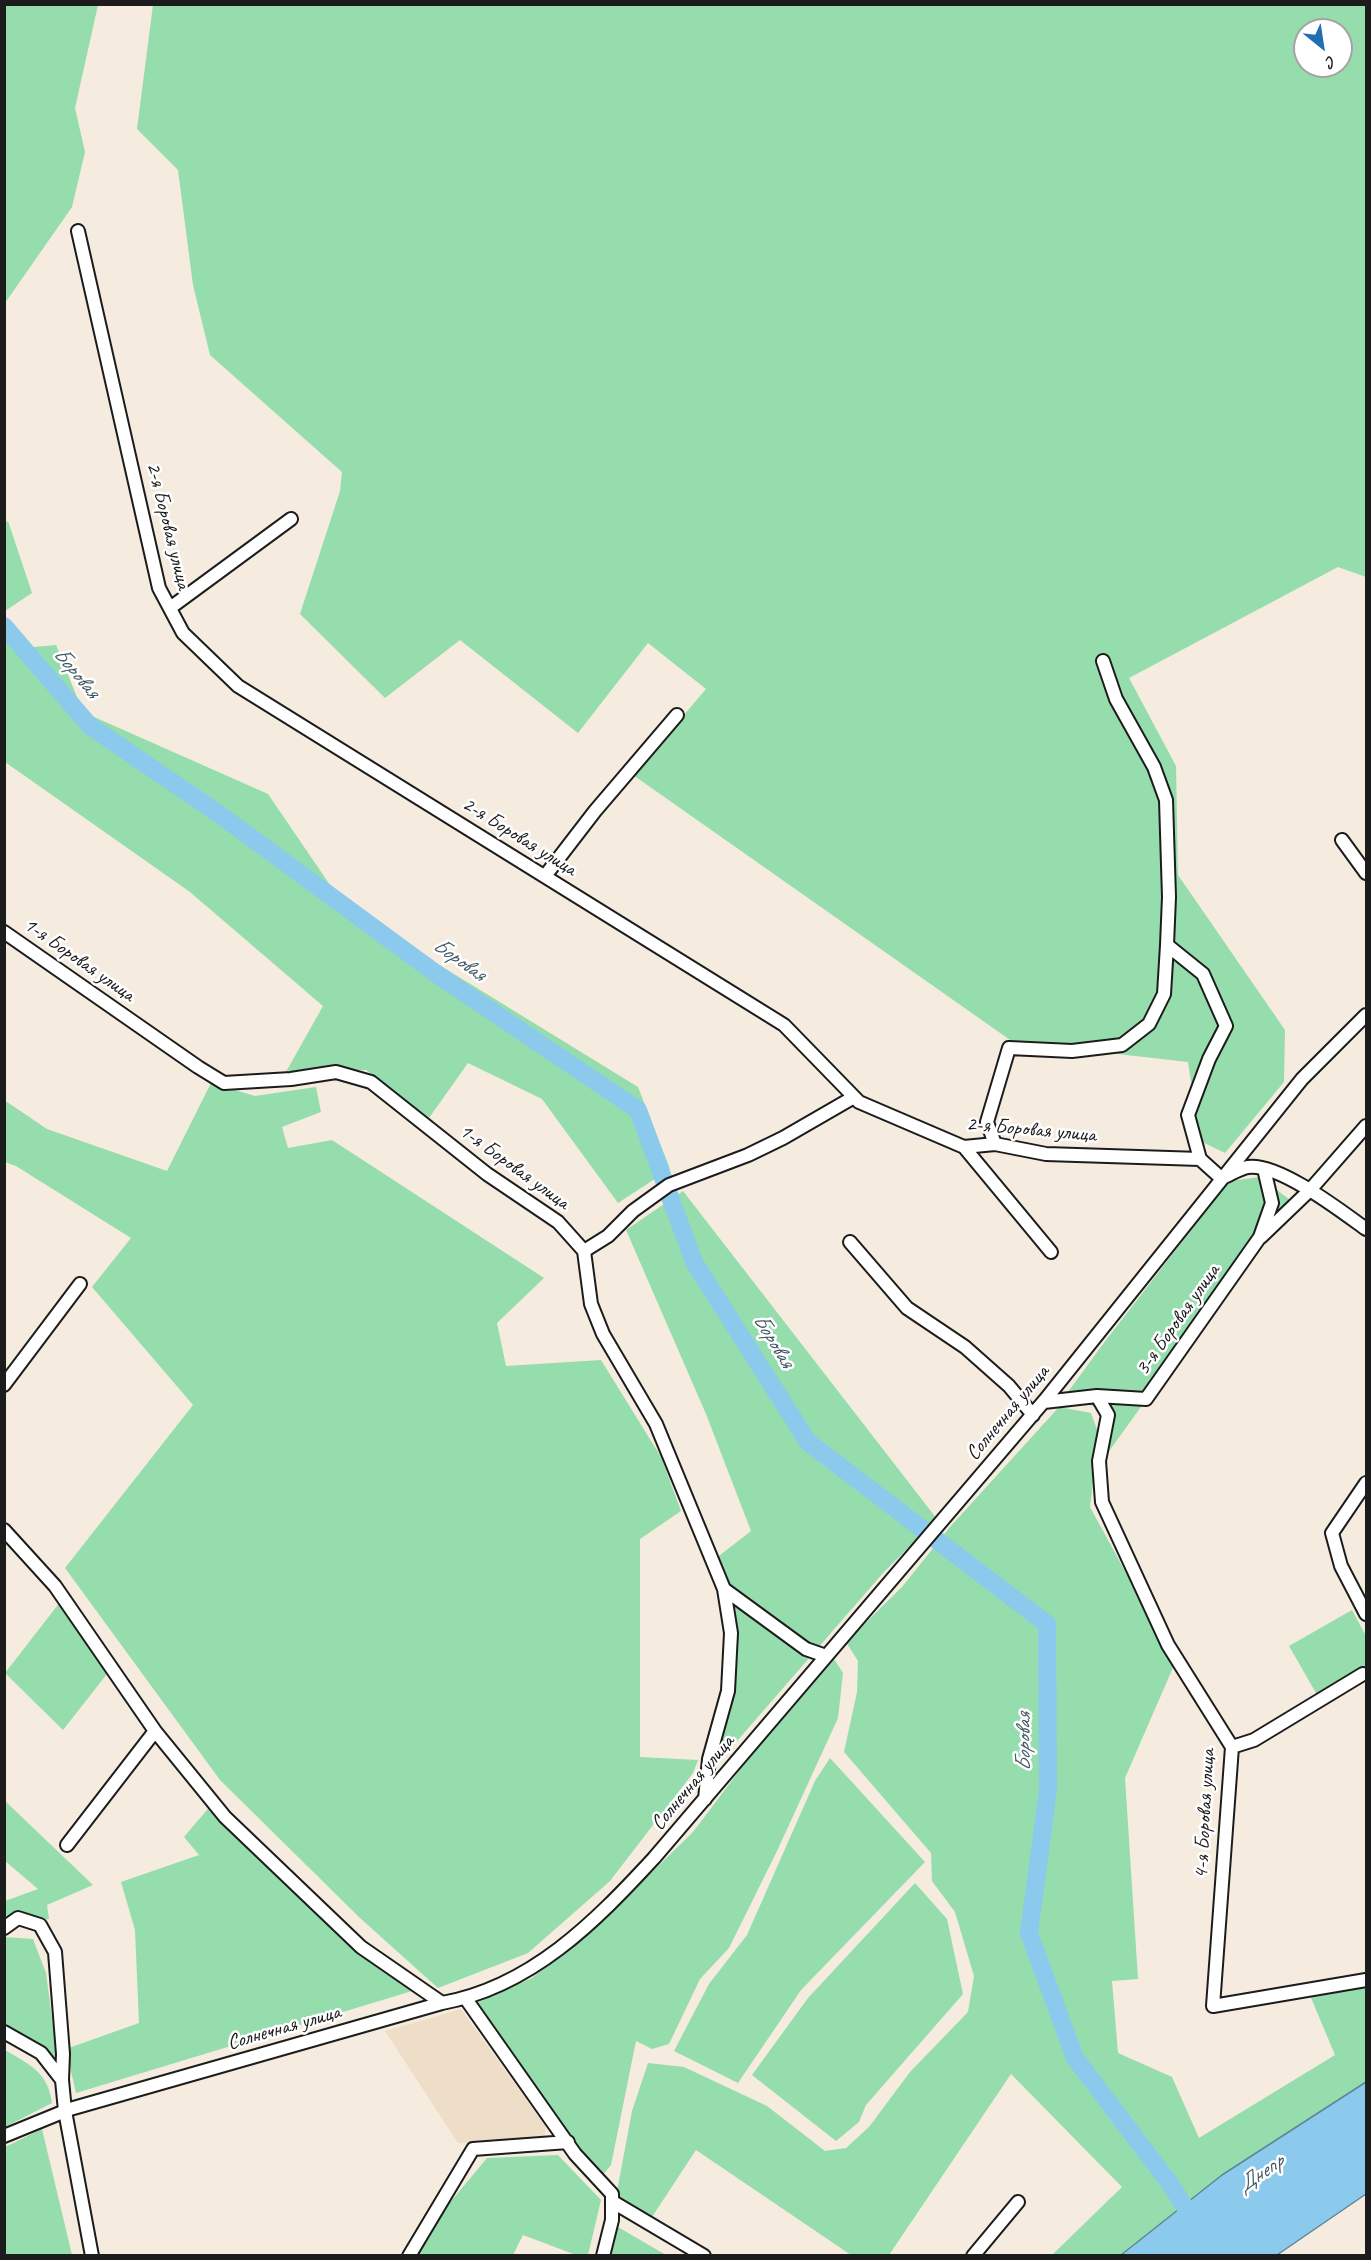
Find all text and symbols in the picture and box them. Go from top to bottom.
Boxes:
north arrow [1293,18,1353,78]
text: С [1323,51,1339,72]
street label: 2-я Боровая улица [140,460,196,592]
water label: Боровая [47,642,105,704]
street label: 2-я Боровая улица [457,792,581,882]
street label: 1-я Боровая улица [18,912,140,1008]
water label: Боровая [428,932,490,988]
street label: 2-я Боровая улица [965,1112,1097,1148]
street label: 1-я Боровая улица [454,1119,574,1215]
street label: 3-я Боровая улица [1130,1259,1226,1381]
water label: Боровая [746,1309,800,1373]
street label: Солнечная улица [961,1360,1055,1466]
water label: Боровая [1011,1713,1037,1771]
street label: Солнечная улица [646,1730,740,1836]
street label: 4-я Боровая улица [1189,1748,1221,1880]
street label: Солнечная улица [225,2000,343,2056]
water label: Днепр [1233,2149,1289,2199]

